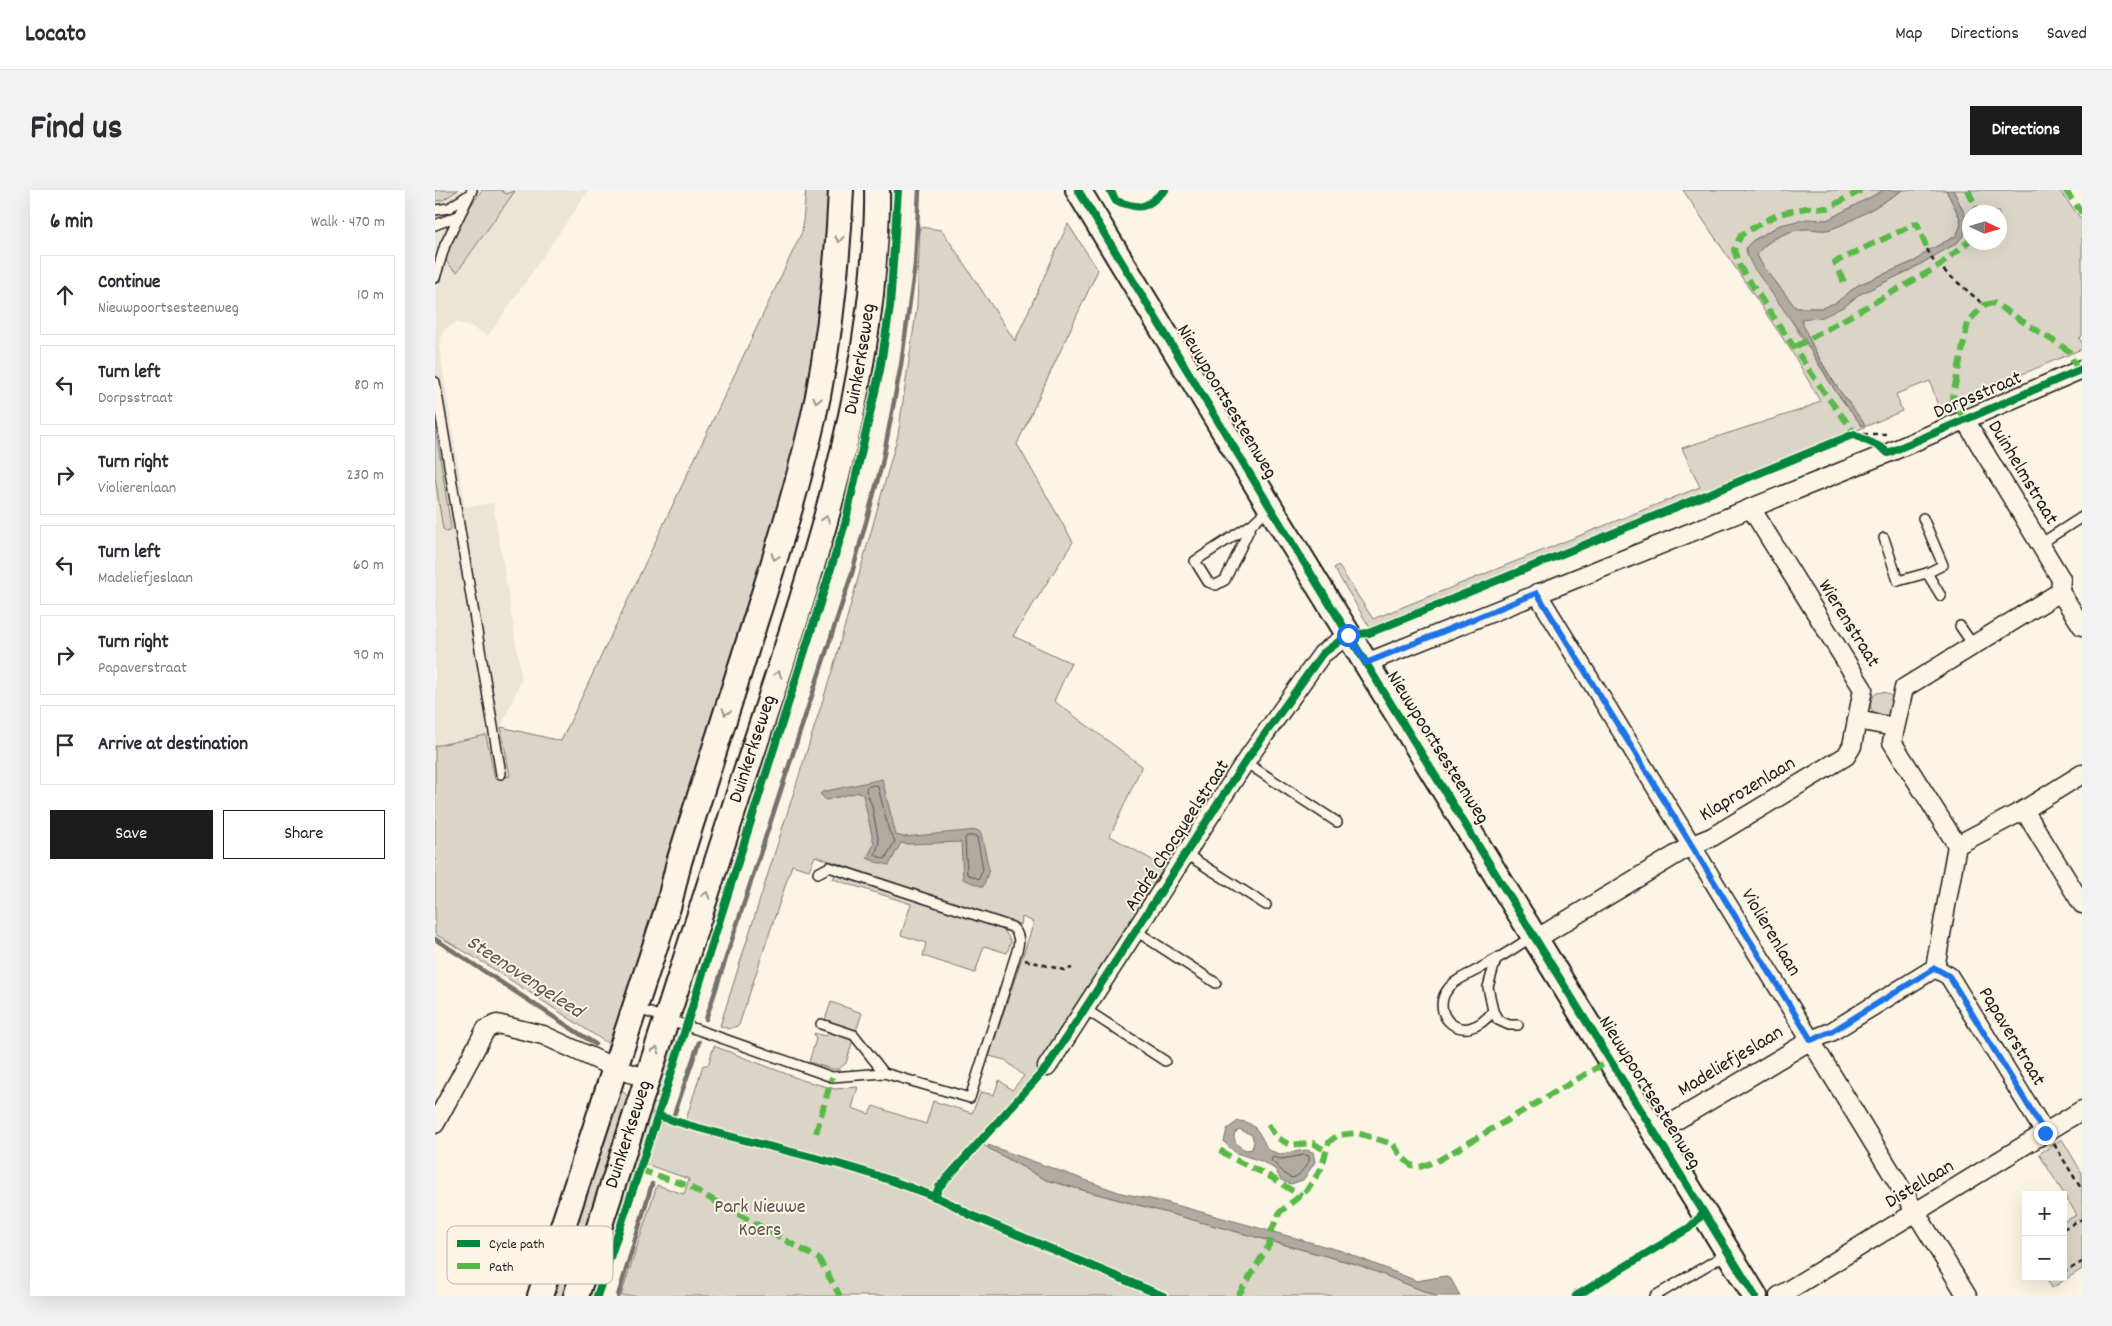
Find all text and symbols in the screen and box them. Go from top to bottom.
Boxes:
text: Locato [25,18,86,52]
text: Map [1895,22,1922,47]
text: Directions [1950,22,2019,47]
text: Saved [2047,22,2087,47]
text: Find us [30,105,122,155]
button: Directions [1970,106,2082,155]
north arrow [1962,205,2007,250]
text: 6 min [50,208,93,238]
text: Walk · 470 m [311,211,385,234]
one-way arrow [833,235,844,243]
text: Continue [98,270,160,297]
icon: ahead [51,281,79,309]
text: 10 m [357,284,384,307]
text: Nieuwpoortsesteenweg [98,297,239,320]
street label: Duinkerkseweg [838,302,884,417]
street label: Nieuwpoortsesteenweg [1169,319,1283,485]
text: Turn left [98,360,161,387]
street label: Dorpsstraat [1929,365,2027,427]
icon: left [51,371,79,399]
text: 80 m [354,374,384,397]
text: Dorpsstraat [98,387,173,410]
one-way arrow [812,395,823,404]
street label: Duinhelmstraat [1980,415,2064,531]
text: Turn right [98,450,169,477]
icon: right [51,461,79,489]
text: 230 m [347,464,384,487]
text: Violierenlaan [98,477,176,500]
one-way arrow [820,515,830,524]
text: Turn left [98,540,161,567]
icon: left [51,551,79,579]
one-way arrow [771,552,781,560]
text: 60 m [353,554,384,577]
text: Madeliefjeslaan [98,567,193,590]
street label: Wierenstraat [1810,575,1886,673]
route start [1337,624,1360,647]
text: Turn right [98,630,169,657]
icon: right [51,641,79,669]
text: 90 m [353,644,384,667]
text: Papaverstraat [98,657,187,680]
street label: Nieuwpoortsesteenweg [1379,666,1495,830]
one-way arrow [772,671,782,679]
street label: Duinkerkseweg [723,691,784,807]
one-way arrow [722,707,732,715]
icon: arrive [51,731,79,759]
text: Arrive at destination [98,732,248,759]
street label: Klaprozenlaan [1695,750,1801,830]
street label: André Chocqueelstraat [1118,755,1238,917]
button: Save [50,810,213,859]
button: Share [223,810,385,859]
street label: Violierenlaan [1733,884,1807,982]
one-way arrow [700,892,710,900]
water label: Steenovengeleed [460,929,591,1029]
street label: Papaverstraat [1970,982,2052,1092]
street label: Nieuwpoortsesteenweg [1591,1011,1707,1175]
street label: Madeliefjeslaan [1673,1019,1789,1105]
one-way arrow [651,1046,661,1055]
street label: Duinkerkseweg [599,1077,660,1192]
route end [2034,1122,2057,1145]
street label: Distellaan [1880,1153,1960,1217]
map controls [2022,1191,2067,1281]
button: + [2022,1191,2067,1236]
park label: Park Nieuwe Koers [714,1194,806,1245]
legend [447,1226,613,1284]
text: Cycle path [489,1235,545,1255]
button: − [2022,1236,2067,1281]
text: Path [489,1258,514,1278]

